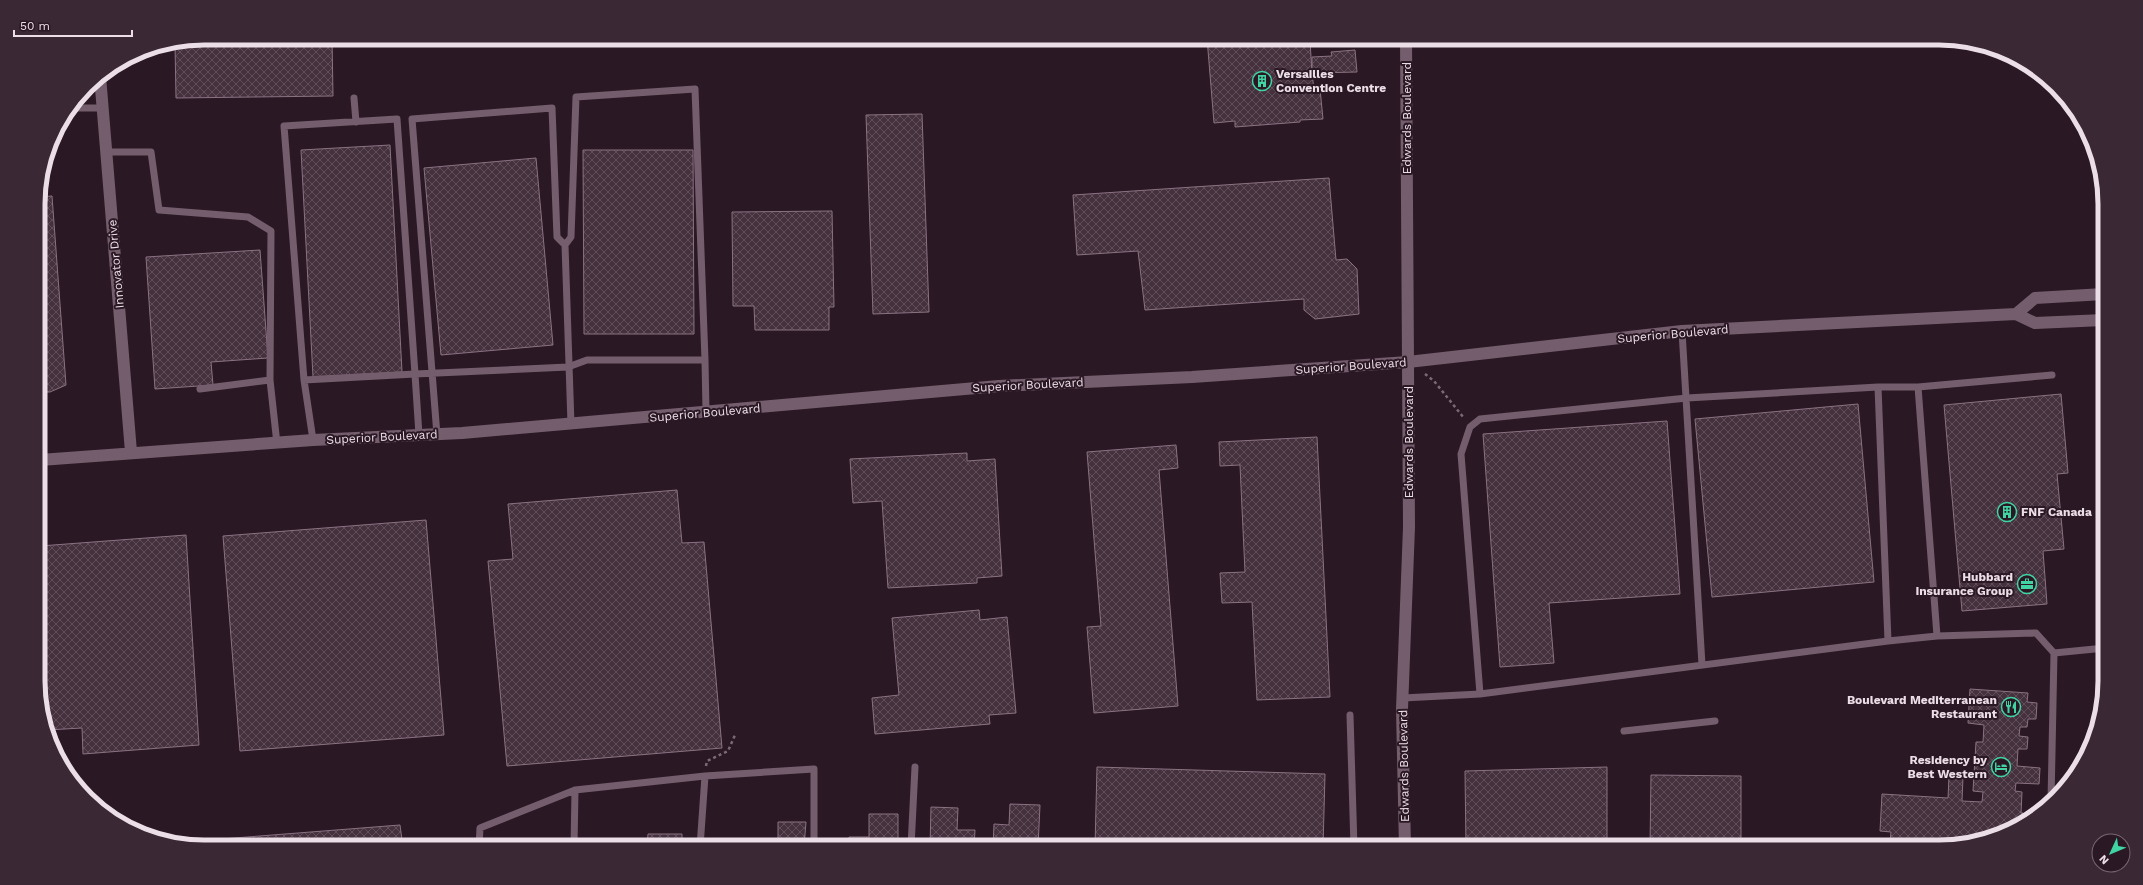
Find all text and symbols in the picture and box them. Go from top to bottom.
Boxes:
scale bar [14,12,132,38]
text: 50 m [20,19,50,33]
street label: Edwards Boulevard [1400,62,1414,174]
place label: Versailles Convention Centre [1276,67,1386,95]
building icon: Versailles Convention Centre [1251,70,1273,92]
street label: Innovator Drive [105,219,127,309]
street label: Superior Boulevard [1617,322,1729,346]
street label: Superior Boulevard [1295,355,1407,377]
street label: Superior Boulevard [972,375,1084,395]
street label: Edwards Boulevard [1402,386,1416,498]
street label: Superior Boulevard [649,401,761,425]
street label: Superior Boulevard [326,427,438,447]
building icon: FNF Canada [1996,501,2018,523]
place label: FNF Canada [2021,505,2092,519]
place label: Hubbard Insurance Group [1915,570,2013,598]
office icon: Hubbard Insurance Group [2016,573,2038,595]
place label: Boulevard Mediterranean Restaurant [1847,693,1998,721]
restaurant icon: Boulevard Mediterranean Restaurant [2000,696,2022,718]
street label: Edwards Boulevard [1396,710,1412,822]
place label: Residency by Best Western [1908,753,1987,781]
hotel icon: Residency by Best Western [1990,756,2012,778]
north arrow [2091,833,2131,873]
text: N [2097,852,2112,867]

